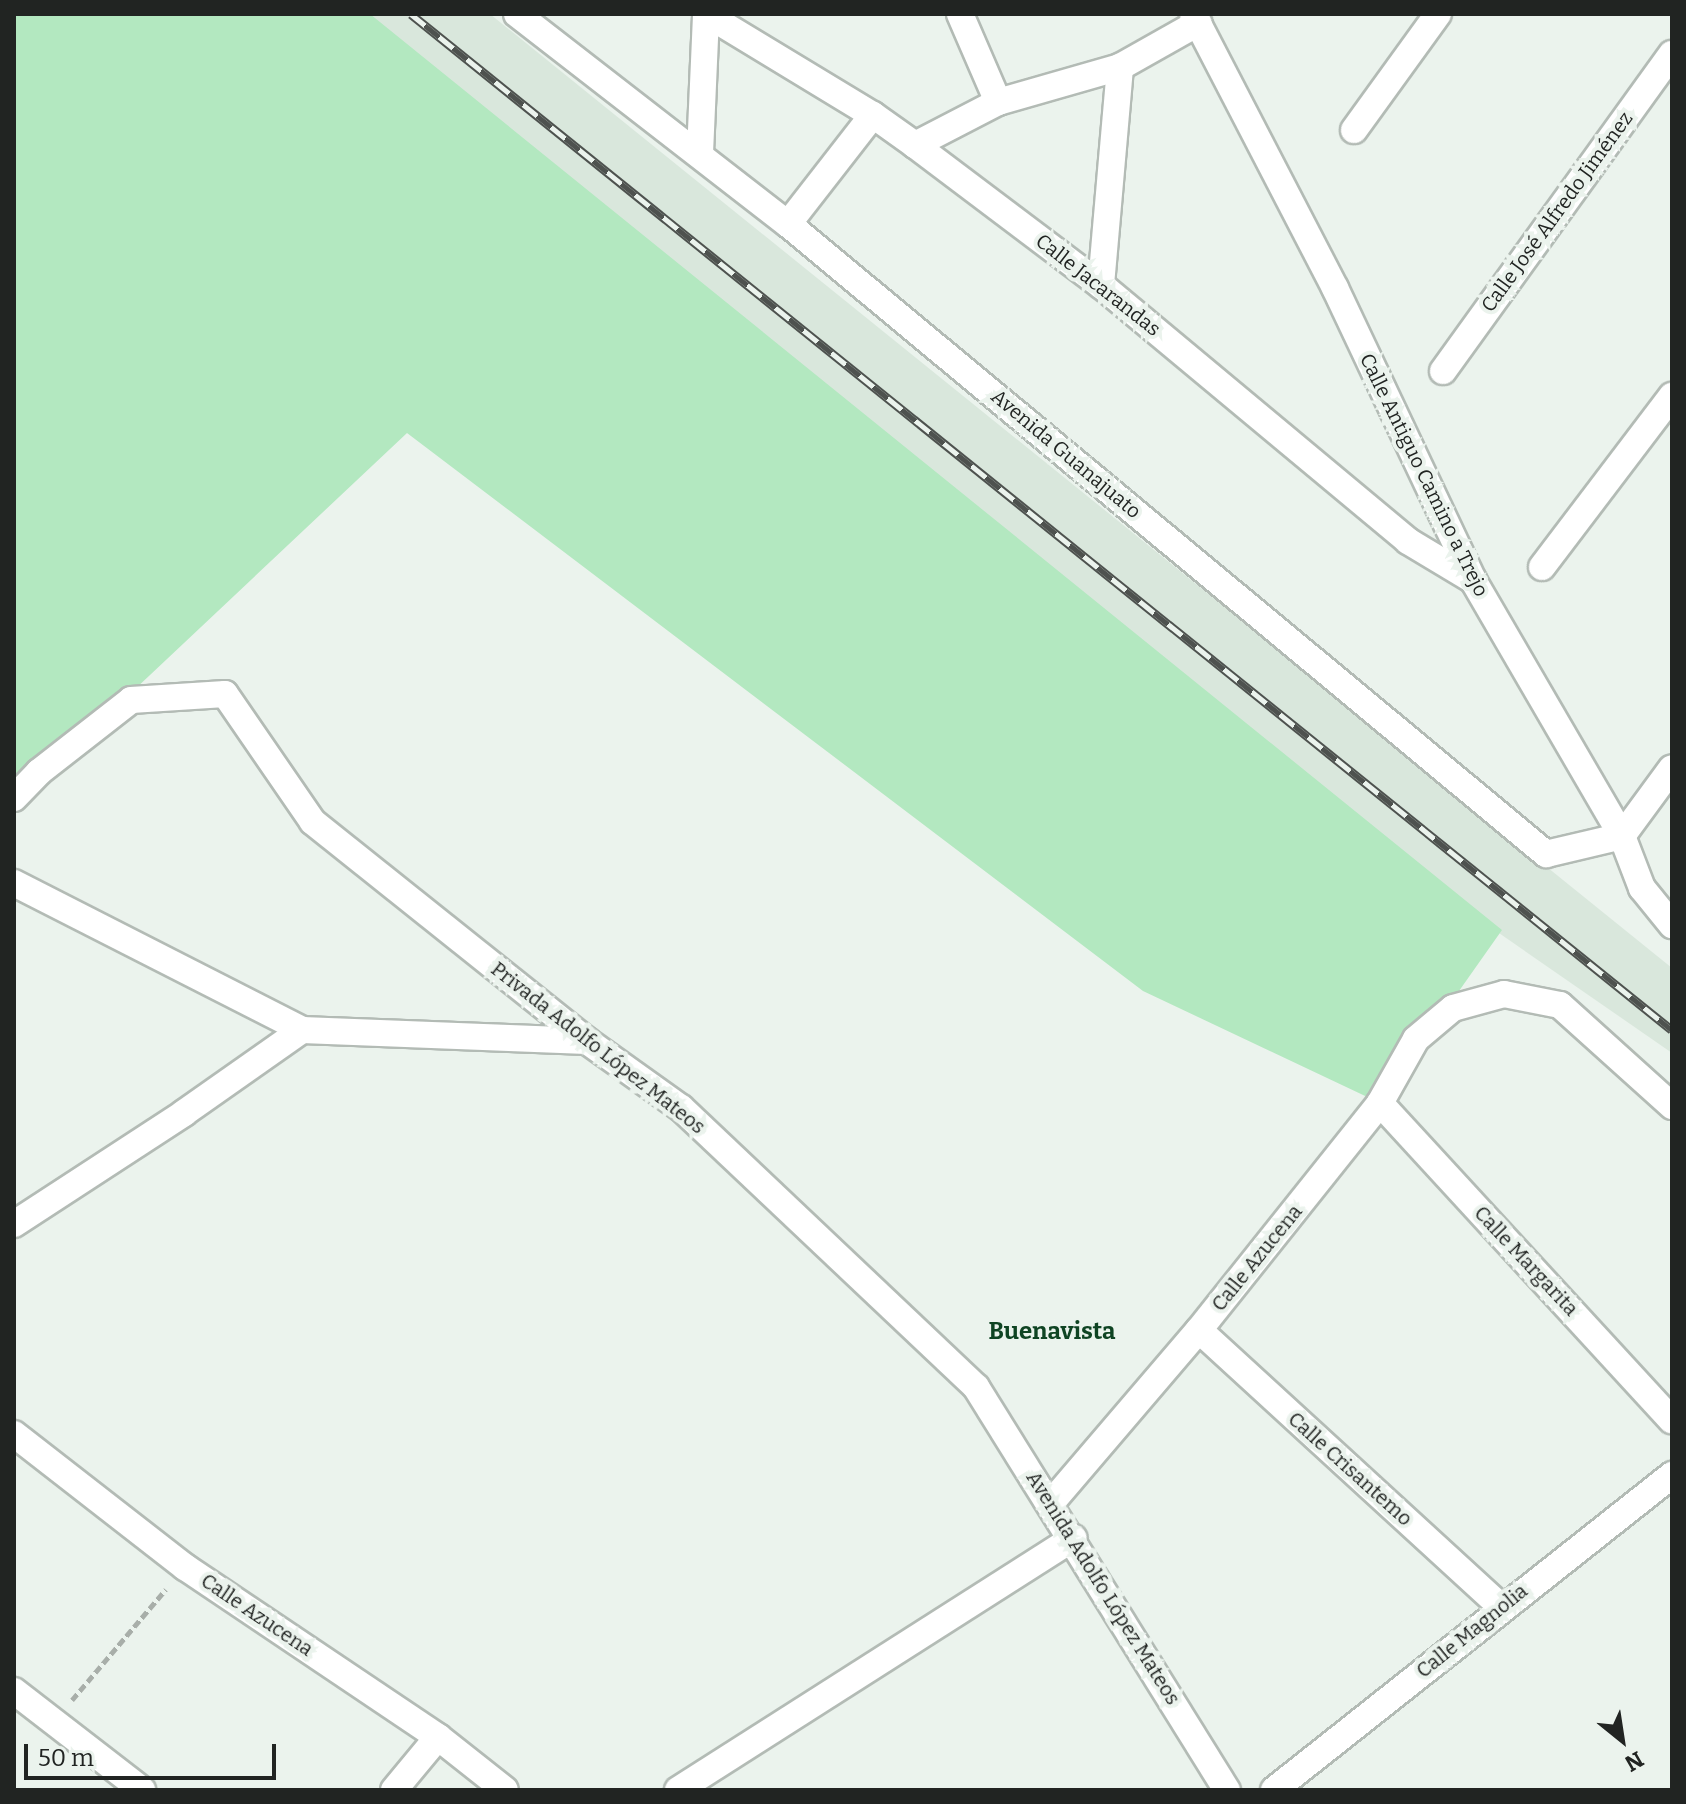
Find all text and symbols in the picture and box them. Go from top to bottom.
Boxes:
street label: Calle José Alfredo Jiménez [1476,107,1638,317]
street label: Calle Jacarandas [1031,229,1165,341]
street label: Calle Antiguo Camino a Trejo [1355,350,1493,600]
street label: Avenida Guanajuato [986,384,1146,524]
street label: Privada Adolfo López Mateos [486,957,710,1139]
street label: Calle Azucena [1207,1200,1307,1316]
street label: Calle Margarita [1469,1201,1583,1321]
district label: Buenavista [988,1318,1116,1346]
street label: Calle Crisantemo [1283,1407,1417,1531]
street label: Avenida Adolfo López Mateos [1021,1467,1185,1709]
street label: Calle Azucena [196,1569,318,1661]
street label: Calle Magnolia [1412,1579,1532,1683]
north arrow [1582,1700,1662,1780]
scale bar [28,1728,280,1778]
text: 50 m [38,1744,94,1772]
text: N [1620,1745,1648,1777]

